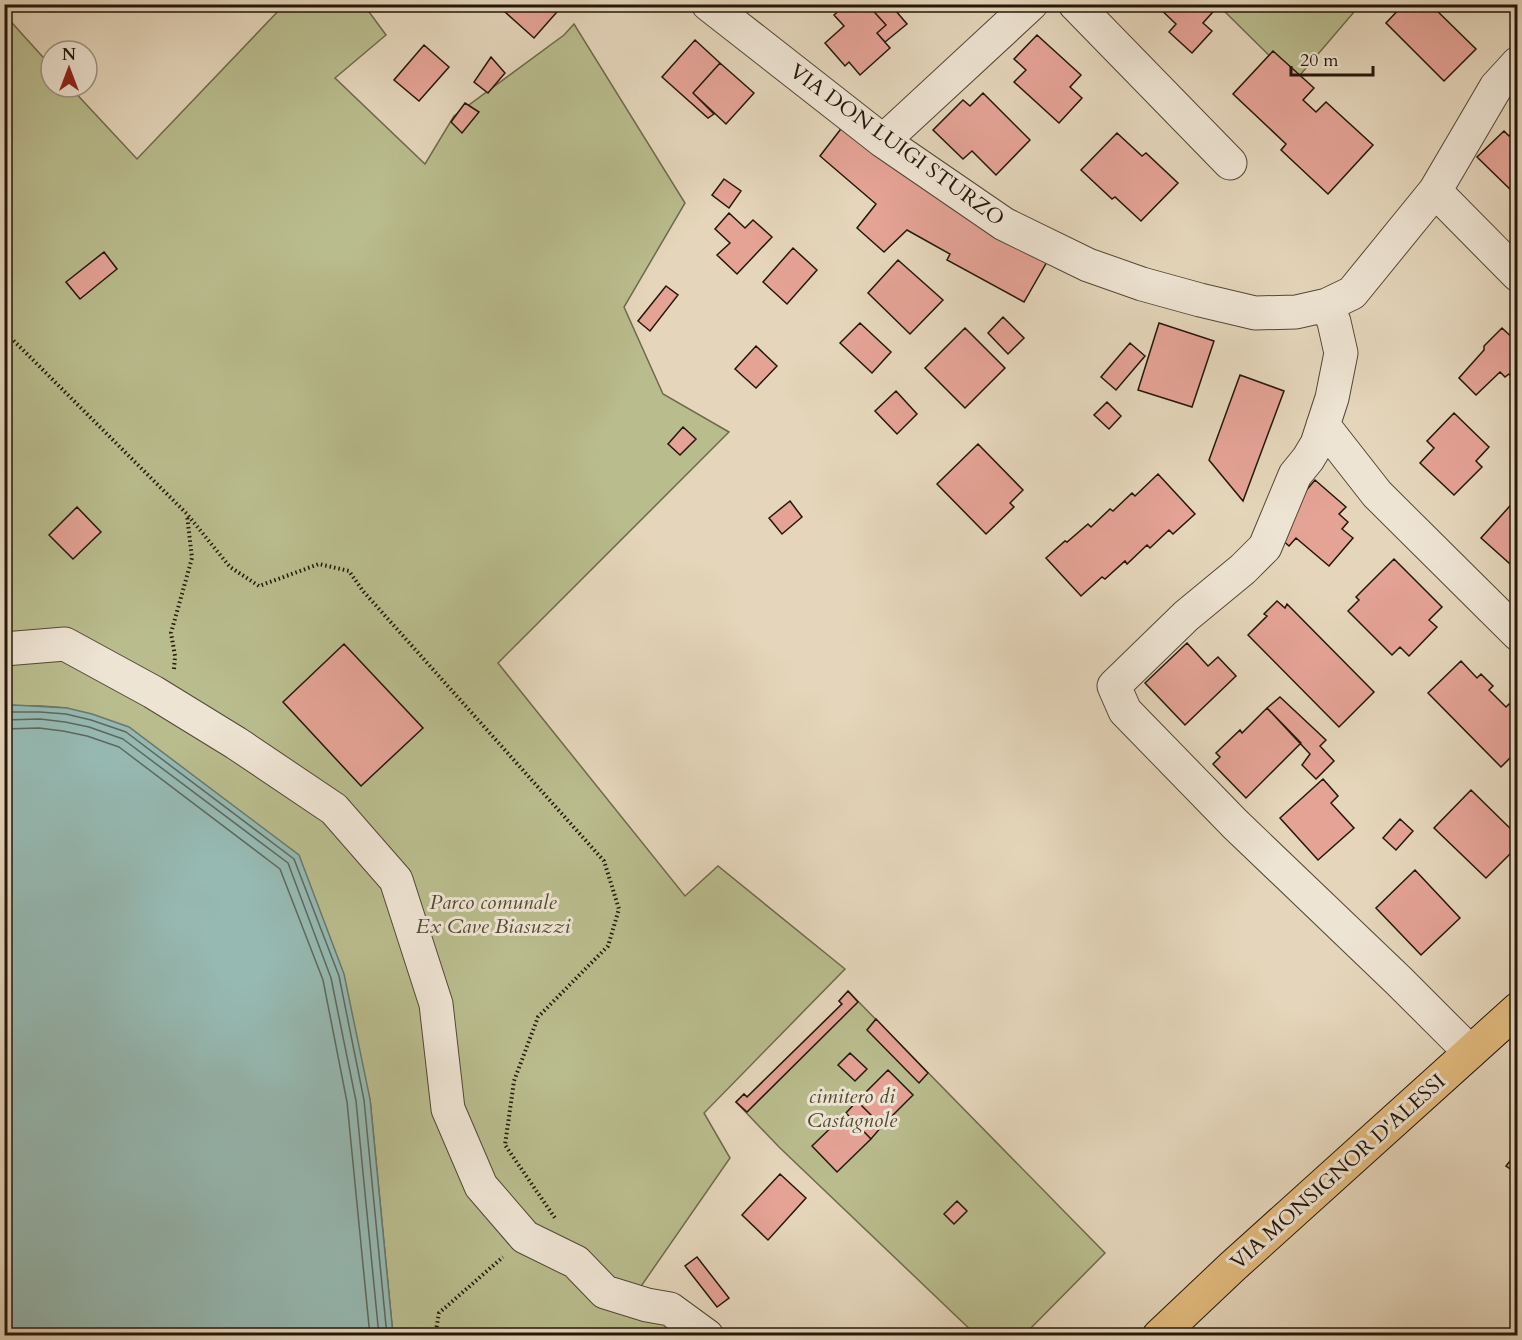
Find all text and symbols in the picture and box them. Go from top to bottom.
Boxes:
north arrow [39,39,99,99]
scale bar [1291,39,1374,77]
text: N [62,44,76,66]
text: 20 m [1300,48,1339,73]
street label: VIA DON LUIGI STURZO [784,57,1010,233]
park label: Parco comunale Ex Cave Biasuzzi [416,888,571,941]
street label: VIA MONSIGNOR D'ALESSI [1224,1067,1452,1277]
park label: cimitero di Castagnole [807,1082,898,1135]

